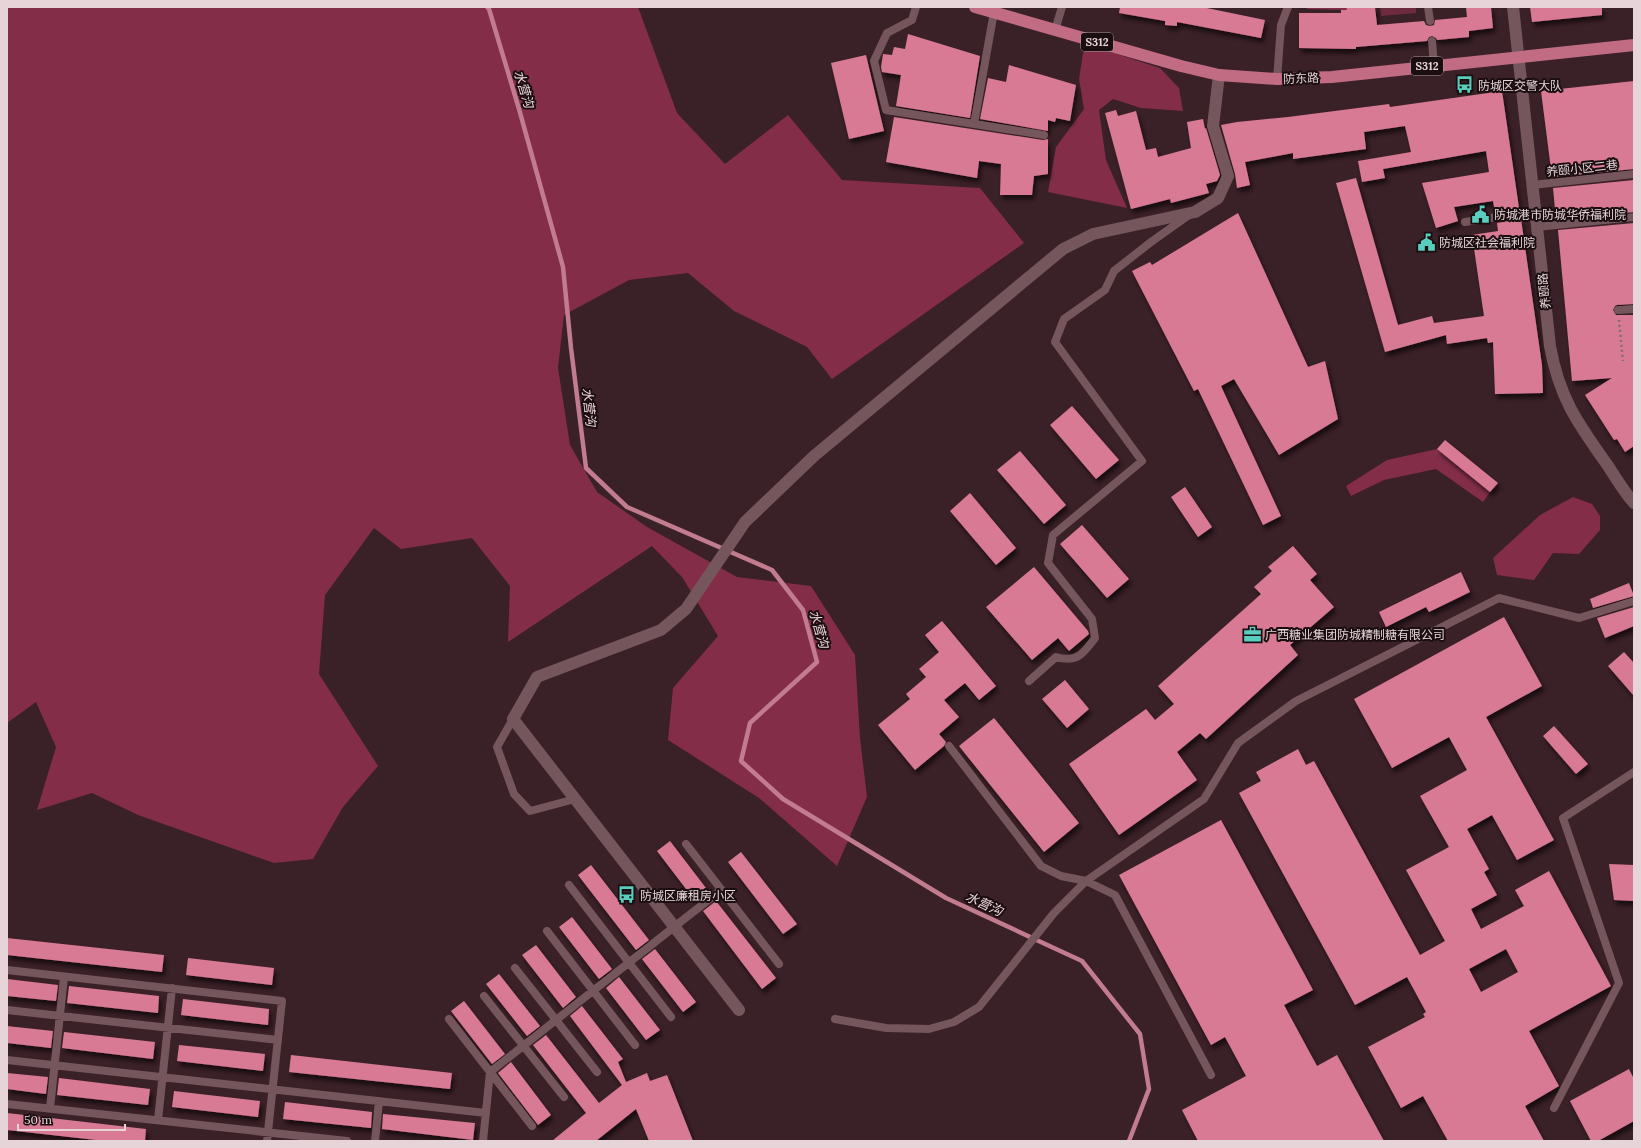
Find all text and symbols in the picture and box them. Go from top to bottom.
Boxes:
road number: S312 [1081,33,1113,51]
road number: S312 [1411,57,1443,75]
water label: 水营沟 [510,68,538,112]
street label: 防东路 [1283,70,1319,86]
bus stop icon: 防城区交警大队 [1455,75,1475,95]
place label: 防城区交警大队 [1478,78,1562,93]
street label: 养颐小区二巷 [1545,157,1619,179]
public building icon: 防城港市防城华侨福利院 [1471,204,1491,224]
place label: 防城港市防城华侨福利院 [1494,207,1626,222]
public building icon: 防城区社会福利院 [1416,232,1436,252]
place label: 防城区社会福利院 [1439,235,1535,250]
street label: 养颐路 [1535,272,1553,310]
water label: 水营沟 [578,387,600,429]
water label: 水营沟 [805,608,833,652]
office icon: 广西糖业集团防城精制糖有限公司 [1242,624,1262,644]
place label: 广西糖业集团防城精制糖有限公司 [1265,627,1445,642]
bus stop icon: 防城区廉租房小区 [617,885,637,905]
place label: 防城区廉租房小区 [640,888,736,903]
water label: 水营沟 [963,888,1007,921]
scale bar [18,1106,125,1132]
text: 50 m [24,1112,52,1127]

